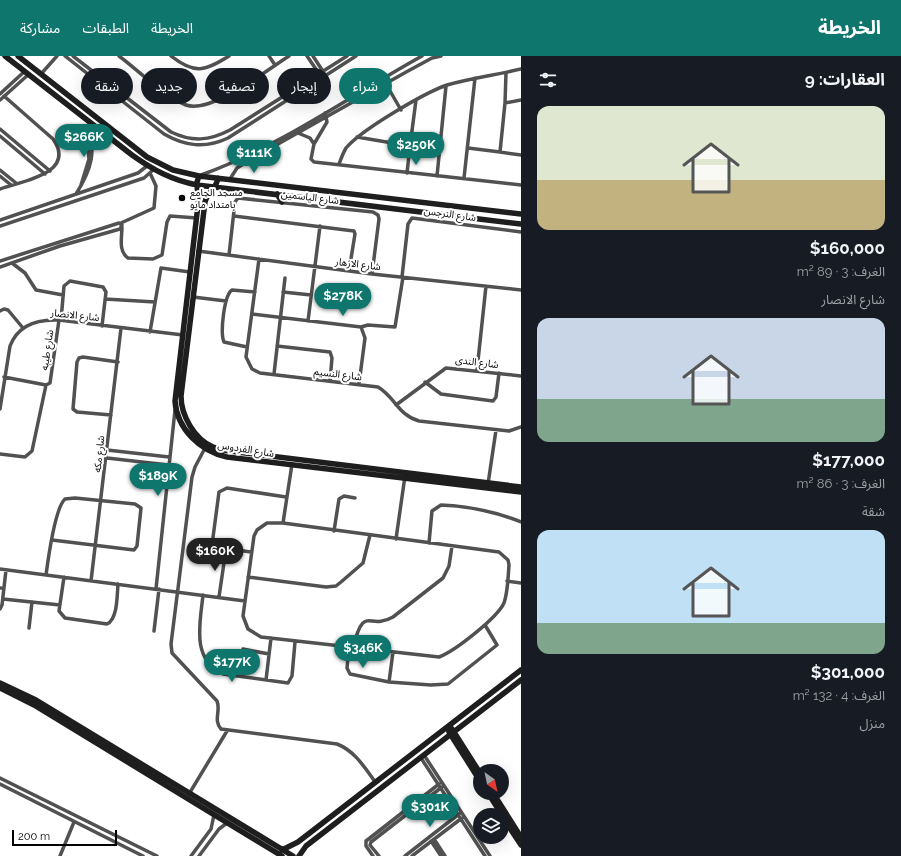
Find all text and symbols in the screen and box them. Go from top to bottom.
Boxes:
text: الخريطة [818,16,881,38]
text: مشاركة [20,20,60,36]
text: الطبقات [82,20,129,36]
text: الخريطة [151,20,193,36]
chip: شقة [81,68,133,104]
chip: جديد [141,68,197,104]
chip: تصفية [205,68,269,104]
chip: إيجار [277,68,331,104]
chip: شراء [339,68,392,104]
icon: filters [537,69,559,91]
text: العقارات: 9 [805,69,885,89]
pin: $266K [56,124,112,158]
text: $266K [64,129,104,144]
pin: $250K [388,132,444,166]
icon: home [675,132,747,204]
text: $250K [396,137,436,152]
pin: $111K [226,140,282,174]
text: $111K [236,145,272,160]
place label: مسجد الجامع بامتداد مايو [190,187,243,211]
street label: شارع الياسمين [280,188,340,208]
marker: مسجد الجامع بامتداد مايو [177,193,187,203]
street label: شارع النرجس [423,205,477,225]
text: $160,000 [810,238,885,258]
street label: شارع الازهار [333,256,382,274]
text: الغرف: 3 · 89 m² [797,264,885,279]
pin: $278K [315,283,371,317]
text: $278K [323,288,363,303]
text: شارع الانصار [821,292,885,307]
street label: شارع الانصار [49,307,100,325]
street label: شارع طيبه [39,329,57,371]
icon: home [675,344,747,416]
street label: شارع الندى [455,354,499,372]
street label: شارع النسيم [313,366,363,384]
street label: شارع مكه [92,435,108,473]
street label: شارع الفردوس [217,439,275,461]
text: $177,000 [812,450,885,470]
pin: $189K [130,463,186,497]
text: $189K [139,468,177,483]
text: الغرف: 3 · 86 m² [797,476,885,491]
text: شقة [862,504,885,519]
pin: $160K [187,538,243,572]
text: $160K [195,543,235,558]
icon: home [675,556,747,628]
pin: $346K [335,635,391,669]
text: $346K [343,640,383,655]
pin: $177K [204,649,260,683]
text: $177K [213,654,251,669]
text: $301,000 [811,662,885,682]
text: الغرف: 4 · 132 m² [793,688,885,703]
text: منزل [860,716,885,731]
north arrow [473,764,509,800]
map controls [473,764,509,844]
pin: $301K [402,794,458,828]
text: $301K [411,799,449,814]
button: layers [473,808,509,844]
scale bar [12,828,117,847]
text: 200 m [18,830,50,843]

